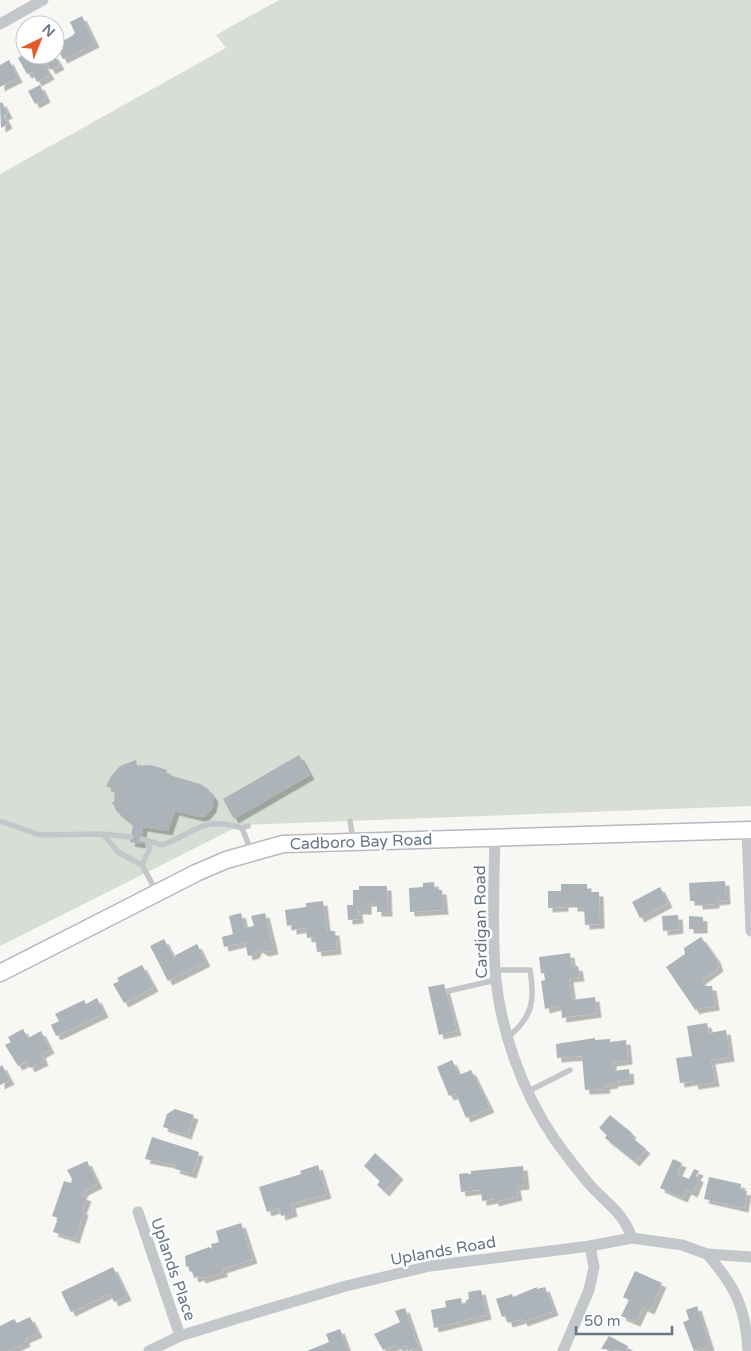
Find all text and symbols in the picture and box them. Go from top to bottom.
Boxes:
north arrow [15,15,65,65]
text: N [39,21,58,41]
street label: Cadboro Bay Road [289,830,433,854]
street label: Cardigan Road [470,865,492,979]
street label: Uplands Place [146,1215,200,1324]
street label: Uplands Road [389,1232,498,1270]
scale bar [576,1304,672,1336]
text: 50 m [584,1312,621,1330]

